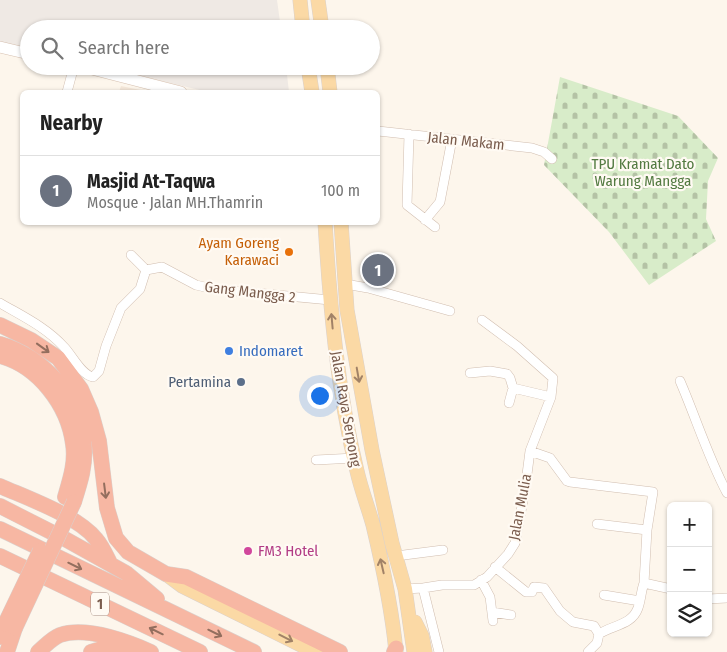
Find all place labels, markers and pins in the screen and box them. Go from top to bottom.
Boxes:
place label: Ayam Goreng Karawaci [199,234,279,269]
marker: Ayam Goreng Karawaci [283,246,295,258]
pin: 1 [362,251,394,289]
place label: Indomaret [239,342,303,360]
marker: Indomaret [223,345,235,357]
place label: Pertamina [168,373,231,391]
marker: Pertamina [235,376,247,388]
place label: FM3 Hotel [258,542,318,560]
marker: FM3 Hotel [242,545,254,557]

